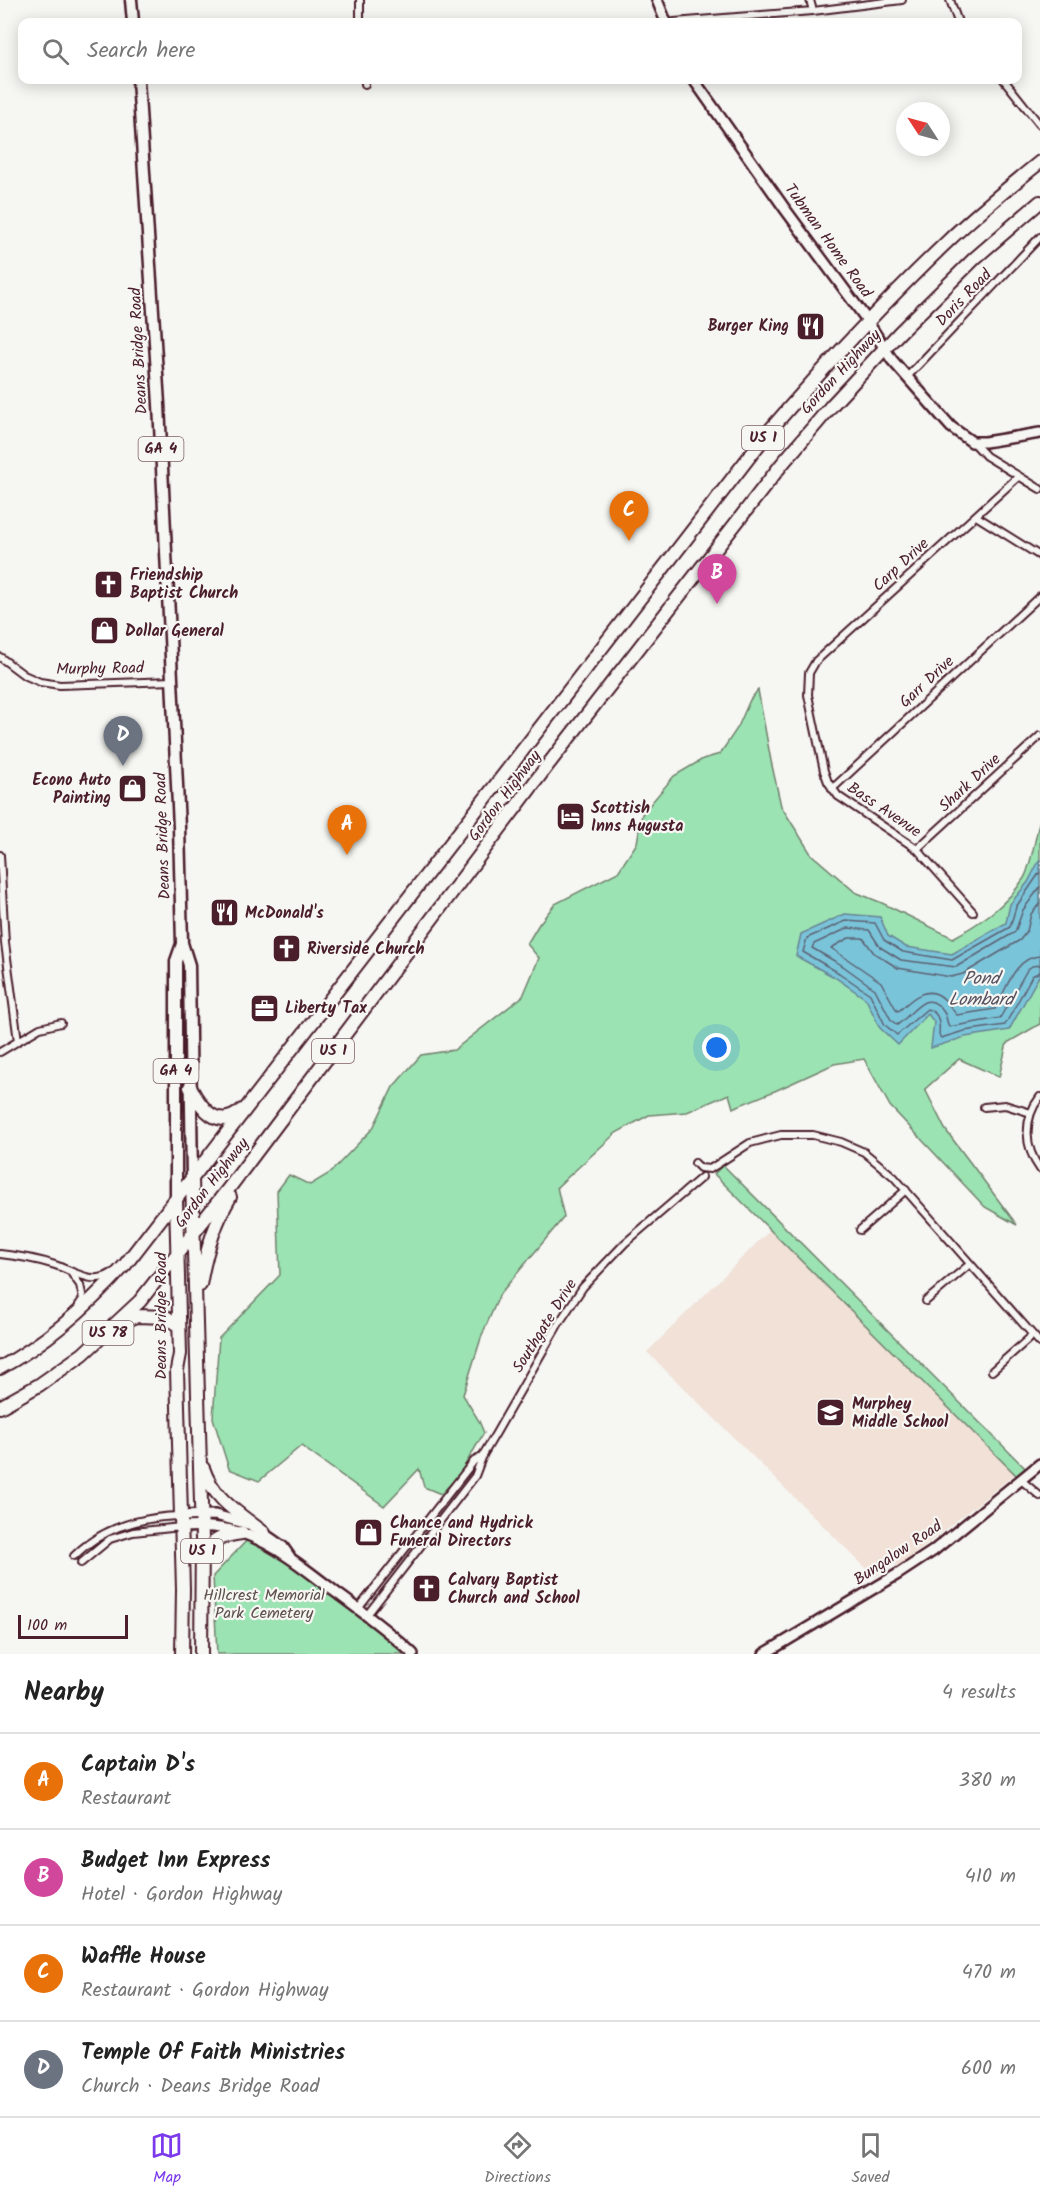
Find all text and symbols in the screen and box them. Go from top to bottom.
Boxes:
search box [18,18,1022,84]
text: Search here [87,34,195,69]
icon: search [39,35,72,68]
north arrow [896,102,950,156]
street label: Tubman Home Road [778,179,879,304]
street label: Doris Road [930,263,999,333]
street label: Deans Bridge Road [123,286,155,415]
restaurant icon: Burger King [794,310,826,342]
place label: Burger King [708,314,789,339]
street label: Gordon Highway [795,323,888,420]
road number: US 1 [742,426,784,450]
road number: GA 4 [138,437,184,461]
pin: C [610,492,648,541]
street label: Carp Drive [867,532,935,598]
pin: B [698,554,736,604]
place label: Friendship Baptist Church [130,563,238,606]
church icon: Friendship Baptist Church [93,568,125,600]
shop icon: Dollar General [88,615,120,647]
place label: Dollar General [125,619,225,644]
street label: Garr Drive [894,650,960,714]
street label: Murphy Road [56,656,145,682]
pin: D [104,716,142,766]
street label: Gordon Highway [462,745,548,847]
street label: Shark Drive [933,748,1007,818]
place label: Econo Auto Painting [32,768,111,811]
street label: Deans Bridge Road [148,771,178,900]
shop icon: Econo Auto Painting [116,773,148,805]
street label: Bass Avenue [842,776,926,844]
place label: Scottish Inns Augusta [591,796,683,839]
hotel icon: Scottish Inns Augusta [554,801,586,833]
pin: A [328,806,366,855]
restaurant icon: McDonald's [208,897,240,929]
place label: McDonald's [245,901,324,926]
church icon: Riverside Church [270,933,302,965]
place label: Riverside Church [307,937,425,962]
water label: Pond Lombard [948,965,1018,1015]
office icon: Liberty Tax [248,992,280,1024]
place label: Liberty Tax [285,996,367,1021]
your location [702,1033,731,1062]
road number: US 1 [312,1039,354,1063]
road number: GA 4 [154,1059,198,1083]
street label: Gordon Highway [169,1132,256,1234]
street label: Deans Bridge Road [149,1251,174,1380]
street label: Southgate Drive [506,1274,584,1378]
road number: US 78 [82,1321,134,1345]
place label: Murphey Middle School [852,1392,949,1435]
school or university icon: Murphey Middle School [815,1397,847,1429]
place label: Chance and Hydrick Funeral Directors [390,1511,534,1554]
street label: Bungalow Road [849,1514,948,1592]
shop icon: Chance and Hydrick Funeral Directors [353,1516,385,1548]
road number: US 1 [181,1539,223,1563]
place label: Calvary Baptist Church and School [448,1568,581,1611]
church icon: Calvary Baptist Church and School [411,1573,443,1605]
park label: Hillcrest Memorial Park Cemetery [203,1583,325,1626]
scale bar [18,1612,128,1640]
text: 100 m [27,1613,67,1638]
text: Nearby [24,1672,104,1714]
text: 4 results [942,1677,1016,1709]
text: Captain D's [81,1748,195,1783]
text: A [37,1765,50,1797]
text: 380 m [959,1765,1016,1797]
text: Restaurant [81,1783,171,1815]
text: Budget Inn Express [81,1844,270,1879]
text: B [37,1861,50,1893]
text: 410 m [965,1861,1016,1893]
text: Hotel · Gordon Highway [81,1879,282,1911]
text: Waffle House [81,1940,206,1975]
text: C [37,1957,50,1989]
text: 470 m [962,1957,1016,1989]
text: Restaurant · Gordon Highway [81,1975,328,2007]
text: Temple Of Faith Ministries [81,2036,345,2071]
text: D [37,2053,50,2085]
text: 600 m [961,2053,1016,2085]
text: Church · Deans Bridge Road [81,2071,320,2103]
tab: Map [150,2129,183,2190]
tab: Directions [484,2129,551,2190]
tab: Saved [852,2129,890,2190]

